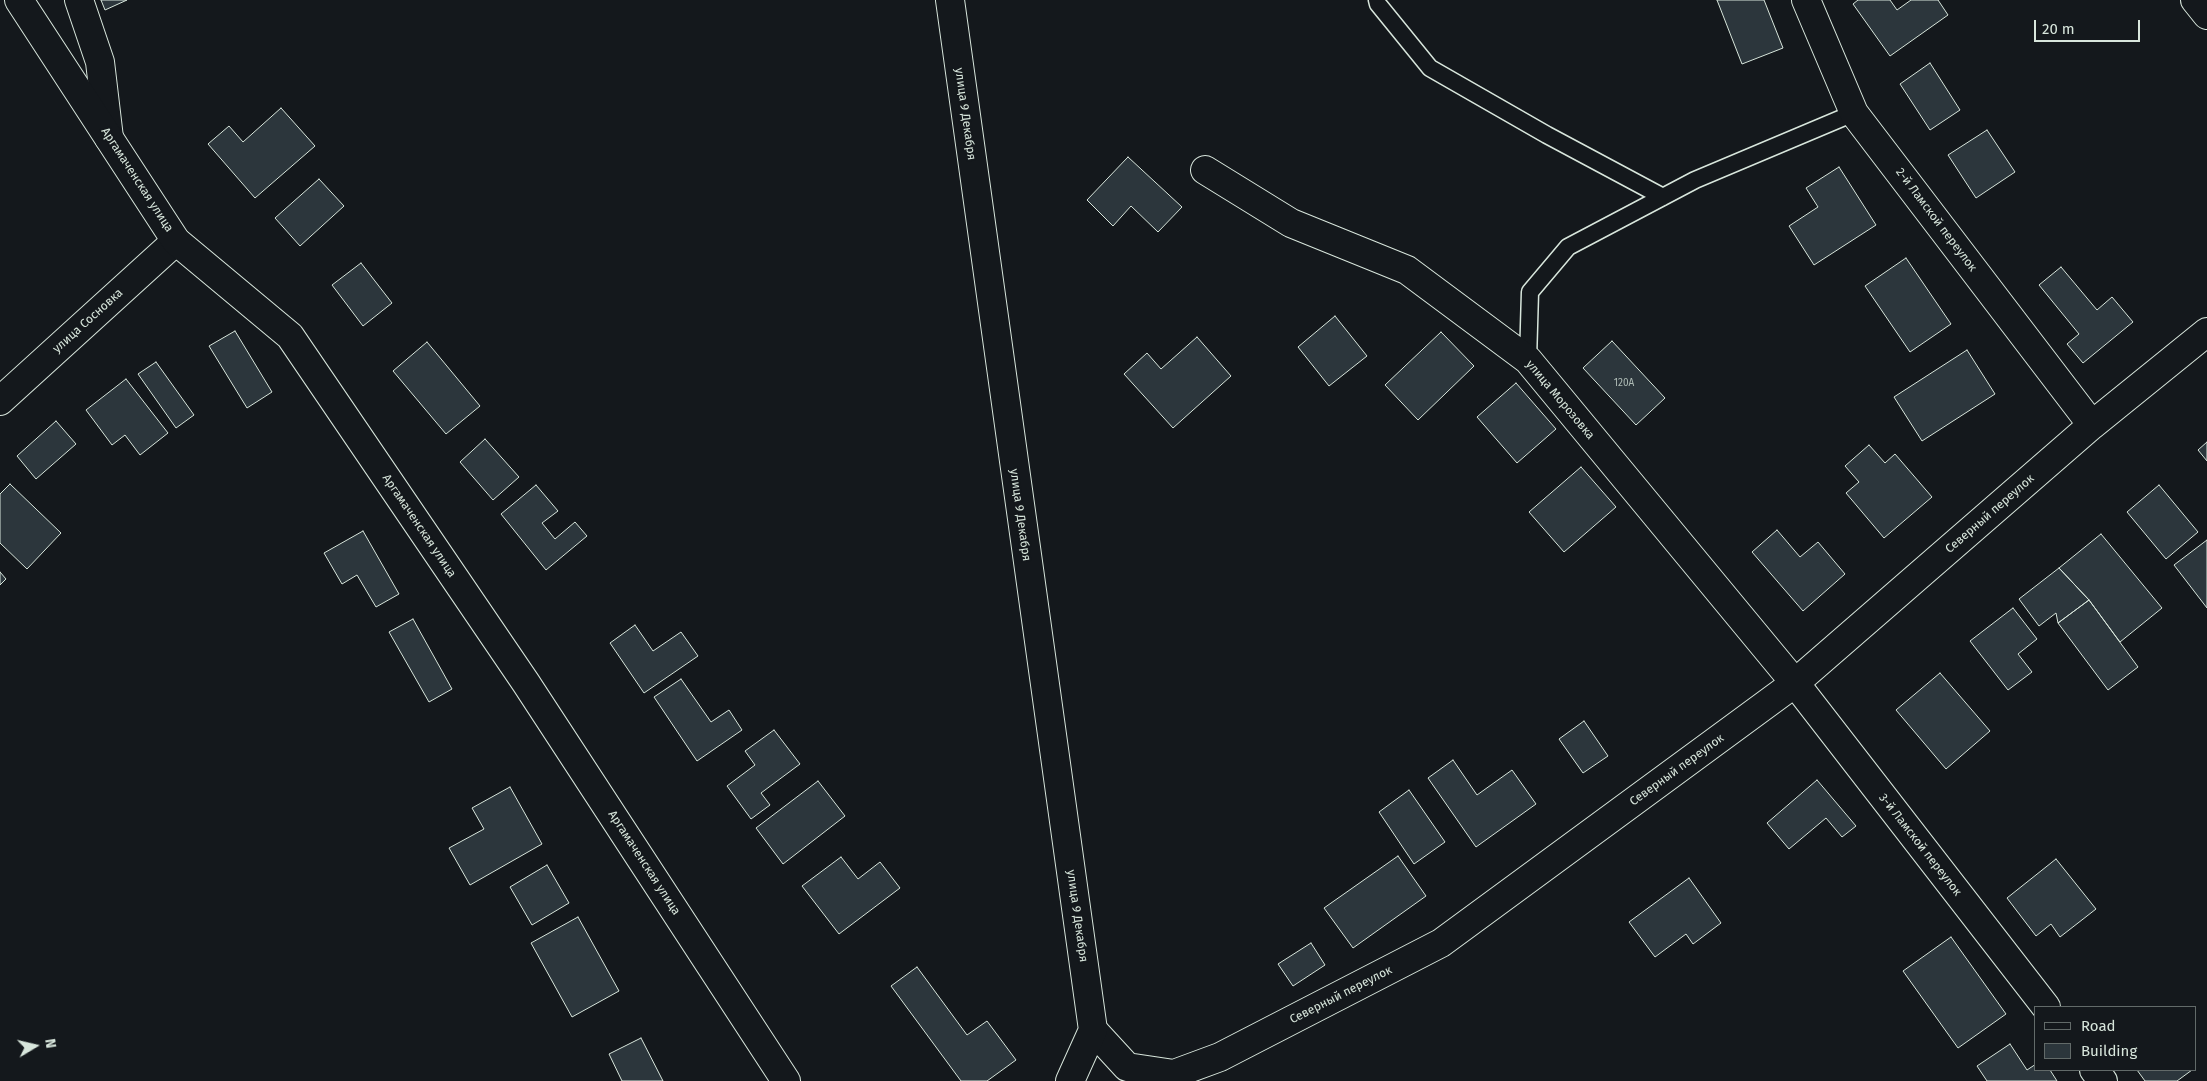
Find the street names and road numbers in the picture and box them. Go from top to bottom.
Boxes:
street label: улица 9 Декабря [951,67,979,161]
street label: Аргамаченская улица [98,125,176,235]
street label: 2-й Ламской переулок [1892,165,1980,275]
street label: улица Сосновка [50,286,126,356]
street label: улица Морозовка [1523,357,1597,443]
street label: улица 9 Декабря [1006,468,1034,562]
street label: Аргамаченская улица [379,472,459,580]
street label: Северный переулок [1943,472,2037,556]
street label: Северный переулок [1627,731,1727,809]
street label: 3-й Ламской переулок [1876,791,1964,899]
street label: Аргамаченская улица [605,808,683,918]
street label: улица 9 Декабря [1063,869,1091,963]
street label: Северный переулок [1287,963,1395,1027]

